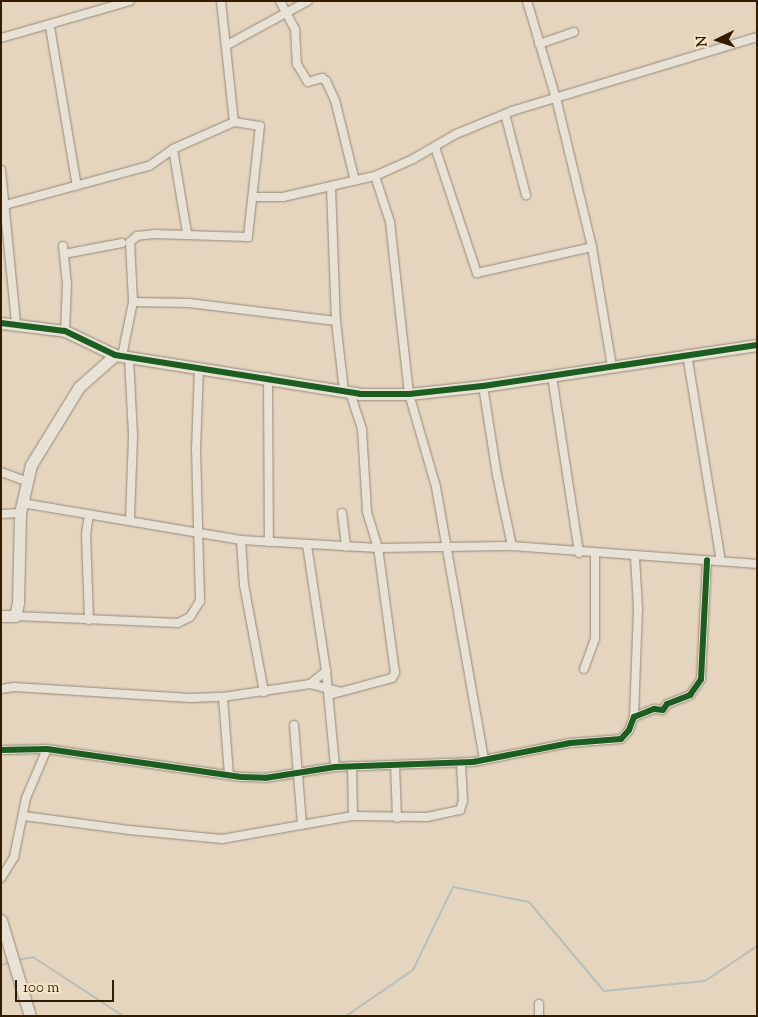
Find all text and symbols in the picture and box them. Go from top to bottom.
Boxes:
north arrow [693,15,743,65]
text: N [693,35,713,47]
scale bar [18,970,116,1002]
text: 100 m [23,978,59,999]

